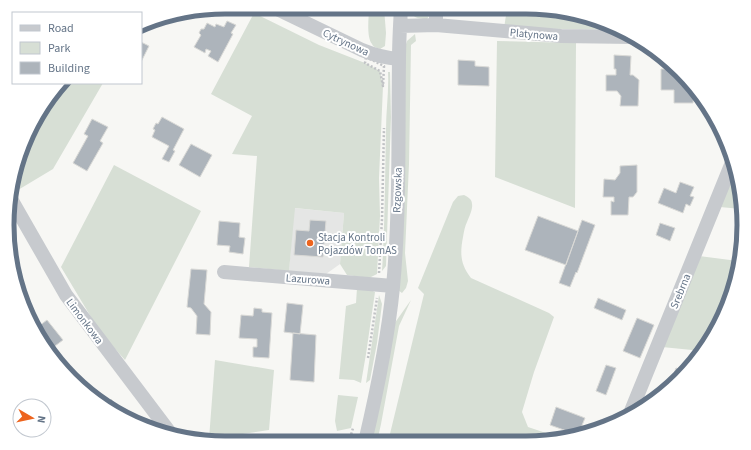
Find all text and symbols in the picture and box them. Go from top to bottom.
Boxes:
legend [12,12,142,84]
text: Road [48,20,74,37]
street label: Cytrynowa [320,25,371,60]
street label: Platynowa [509,25,559,44]
text: Park [48,40,70,57]
text: Building [48,60,90,77]
street label: Rzgowska [389,167,406,213]
place label: Stacja Kontroli Pojazdów TomAS [318,230,397,258]
marker: Stacja Kontroli Pojazdów TomAS [305,238,315,248]
street label: Lazurowa [285,270,331,289]
street label: Srebrna [667,271,694,311]
street label: Limonkowa [62,295,107,347]
north arrow [12,398,52,438]
text: N [33,415,49,424]

